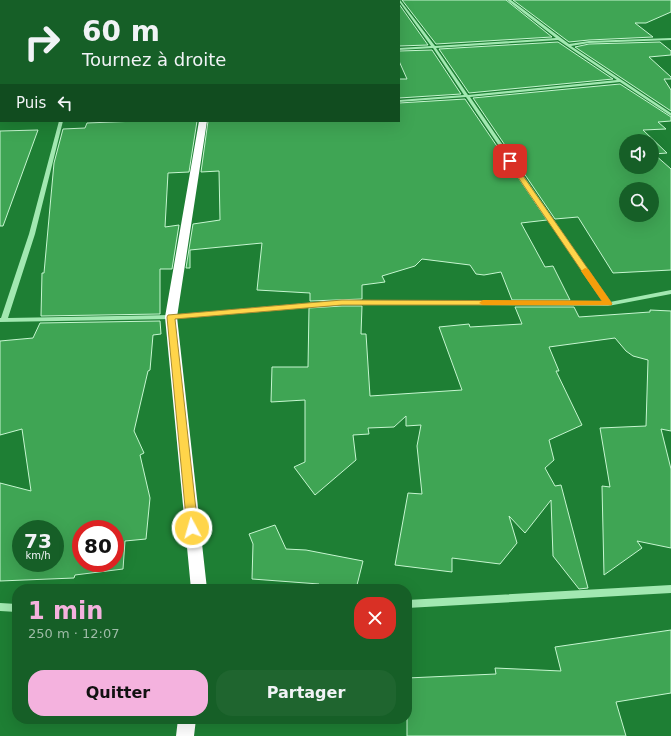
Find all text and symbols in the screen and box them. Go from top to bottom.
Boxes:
text: 60 m [82,15,160,48]
icon: right [16,16,68,68]
text: Tournez à droite [82,49,226,70]
icon: left [54,92,76,114]
text: Puis [16,94,46,112]
map controls [619,134,659,222]
button: sound [619,134,659,174]
pin [493,144,527,178]
icon: arrive [499,150,521,172]
button: search [619,182,659,222]
position arrow [171,507,213,549]
speed limit sign: 80 [72,520,124,572]
text: 73 [24,529,52,553]
text: km/h [25,550,51,561]
text: 1 min [28,597,103,625]
button: close [354,597,396,639]
text: 250 m · 12:07 [28,626,119,641]
button: Quitter [28,670,208,716]
button: Partager [216,670,396,716]

